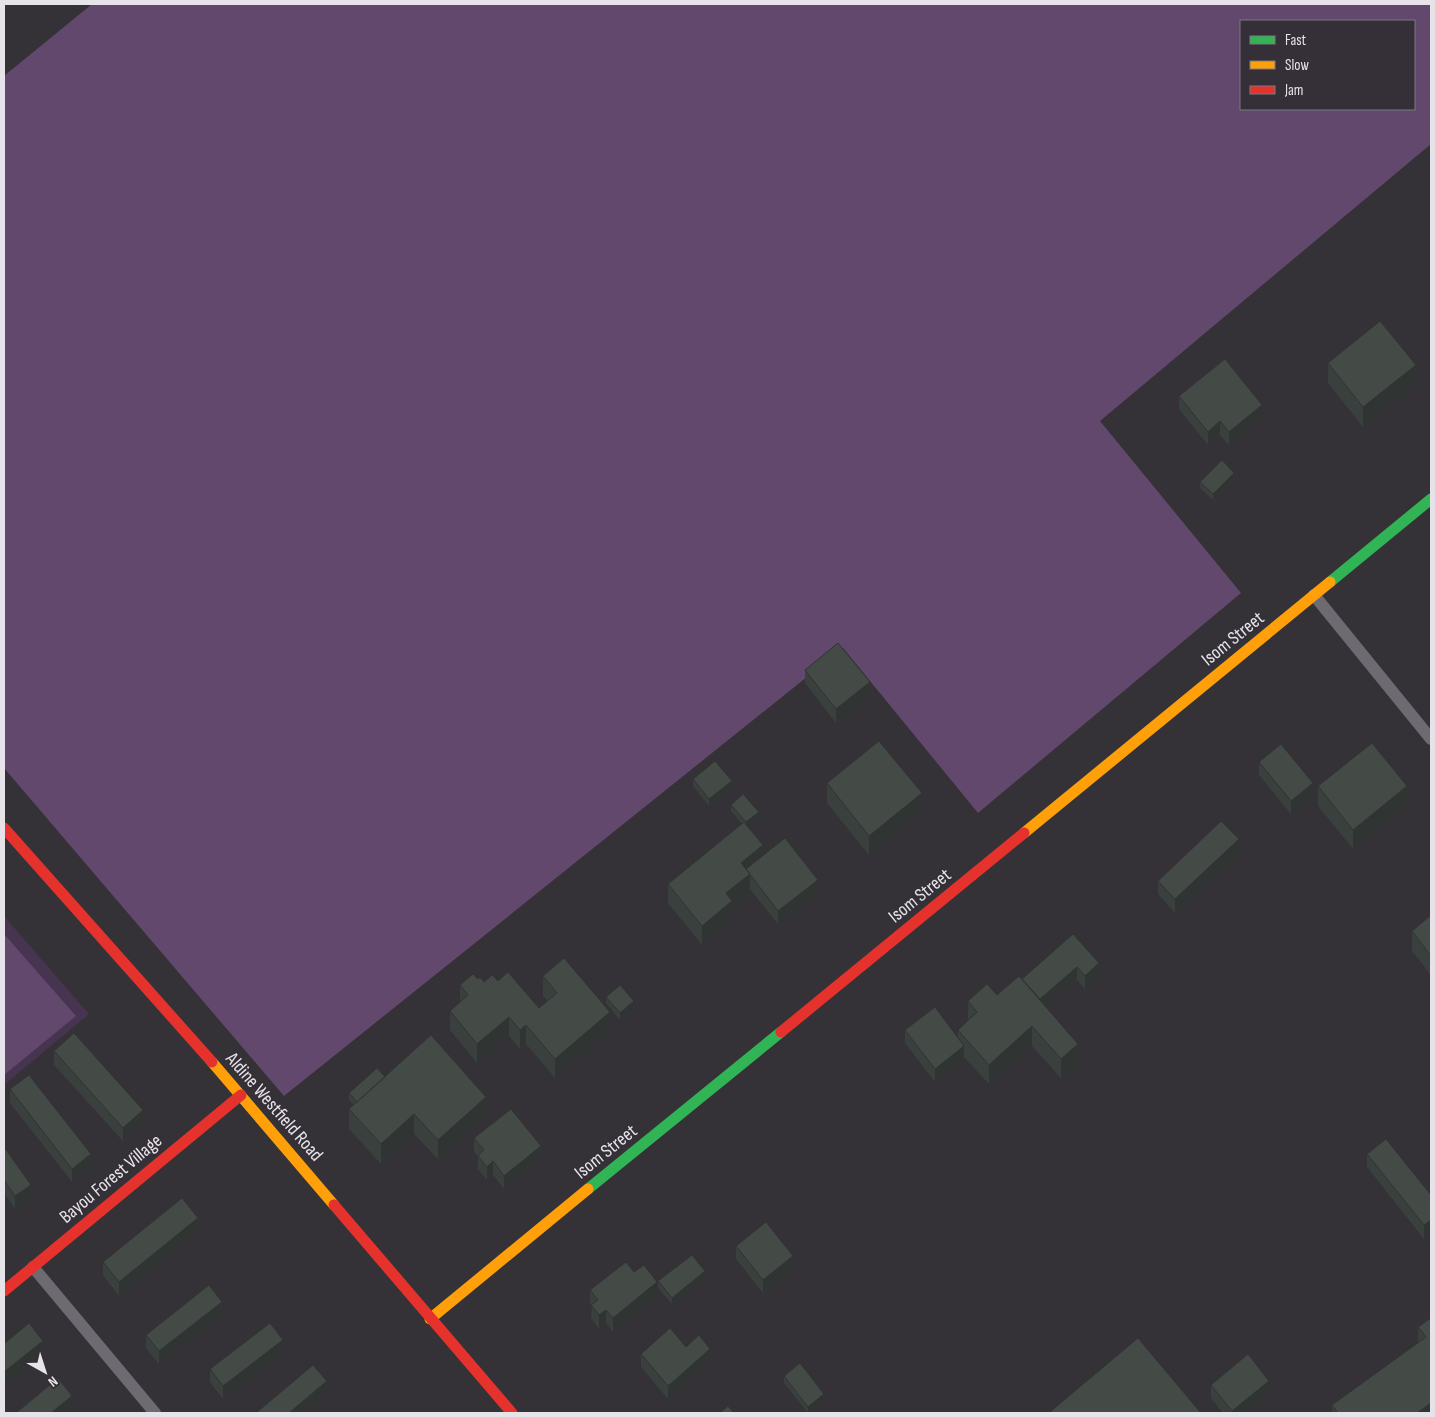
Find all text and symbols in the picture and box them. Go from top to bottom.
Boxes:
legend [1240,20,1415,110]
text: Fast [1285,31,1307,50]
text: Slow [1285,56,1309,75]
text: Jam [1284,81,1303,100]
street label: Isom Street [1197,607,1269,671]
street label: Isom Street [884,864,956,928]
street label: Aldine Westfield Road [220,1047,327,1166]
street label: Isom Street [570,1120,642,1184]
street label: Bayou Forest Village [55,1130,167,1228]
north arrow [20,1347,70,1397]
text: N [45,1373,61,1391]

